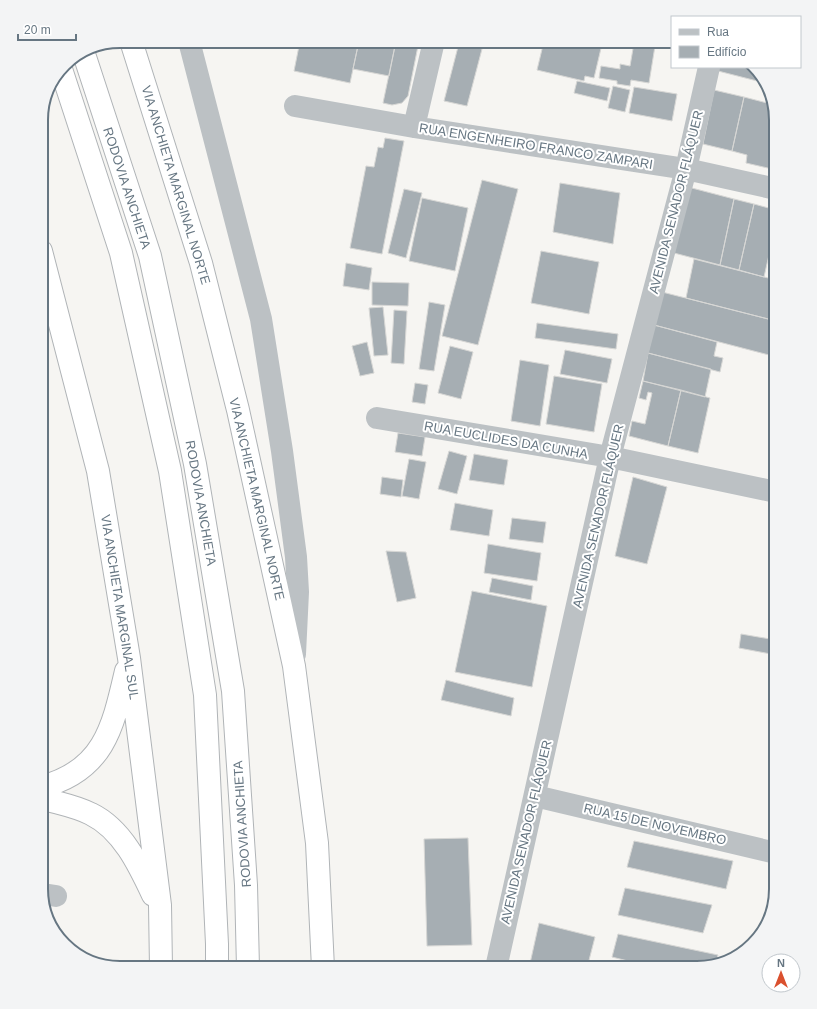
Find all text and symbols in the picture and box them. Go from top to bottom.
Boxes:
scale bar [18,16,76,42]
legend [671,16,801,68]
text: 20 m [24,23,51,37]
text: Rua [707,25,729,39]
text: Edifício [707,45,747,59]
street label: VIA ANCHIETA MARGINAL NORTE [139,84,214,287]
street label: AVENIDA SENADOR FLÁQUER [646,109,706,295]
street label: RUA ENGENHEIRO FRANCO ZAMPARI [418,120,654,172]
street label: RODOVIA ANCHIETA [100,125,154,251]
street label: VIA ANCHIETA MARGINAL NORTE [226,396,288,602]
street label: RUA EUCLIDES DA CUNHA [423,418,589,462]
street label: AVENIDA SENADOR FLÁQUER [570,423,626,609]
street label: RODOVIA ANCHIETA [183,439,219,567]
street label: VIA ANCHIETA MARGINAL SUL [98,513,142,701]
street label: AVENIDA SENADOR FLÁQUER [498,739,554,925]
street label: RODOVIA ANCHIETA [230,760,254,888]
street label: RUA 15 DE NOVEMBRO [582,800,728,848]
north arrow [761,953,801,993]
text: N [777,957,785,969]

